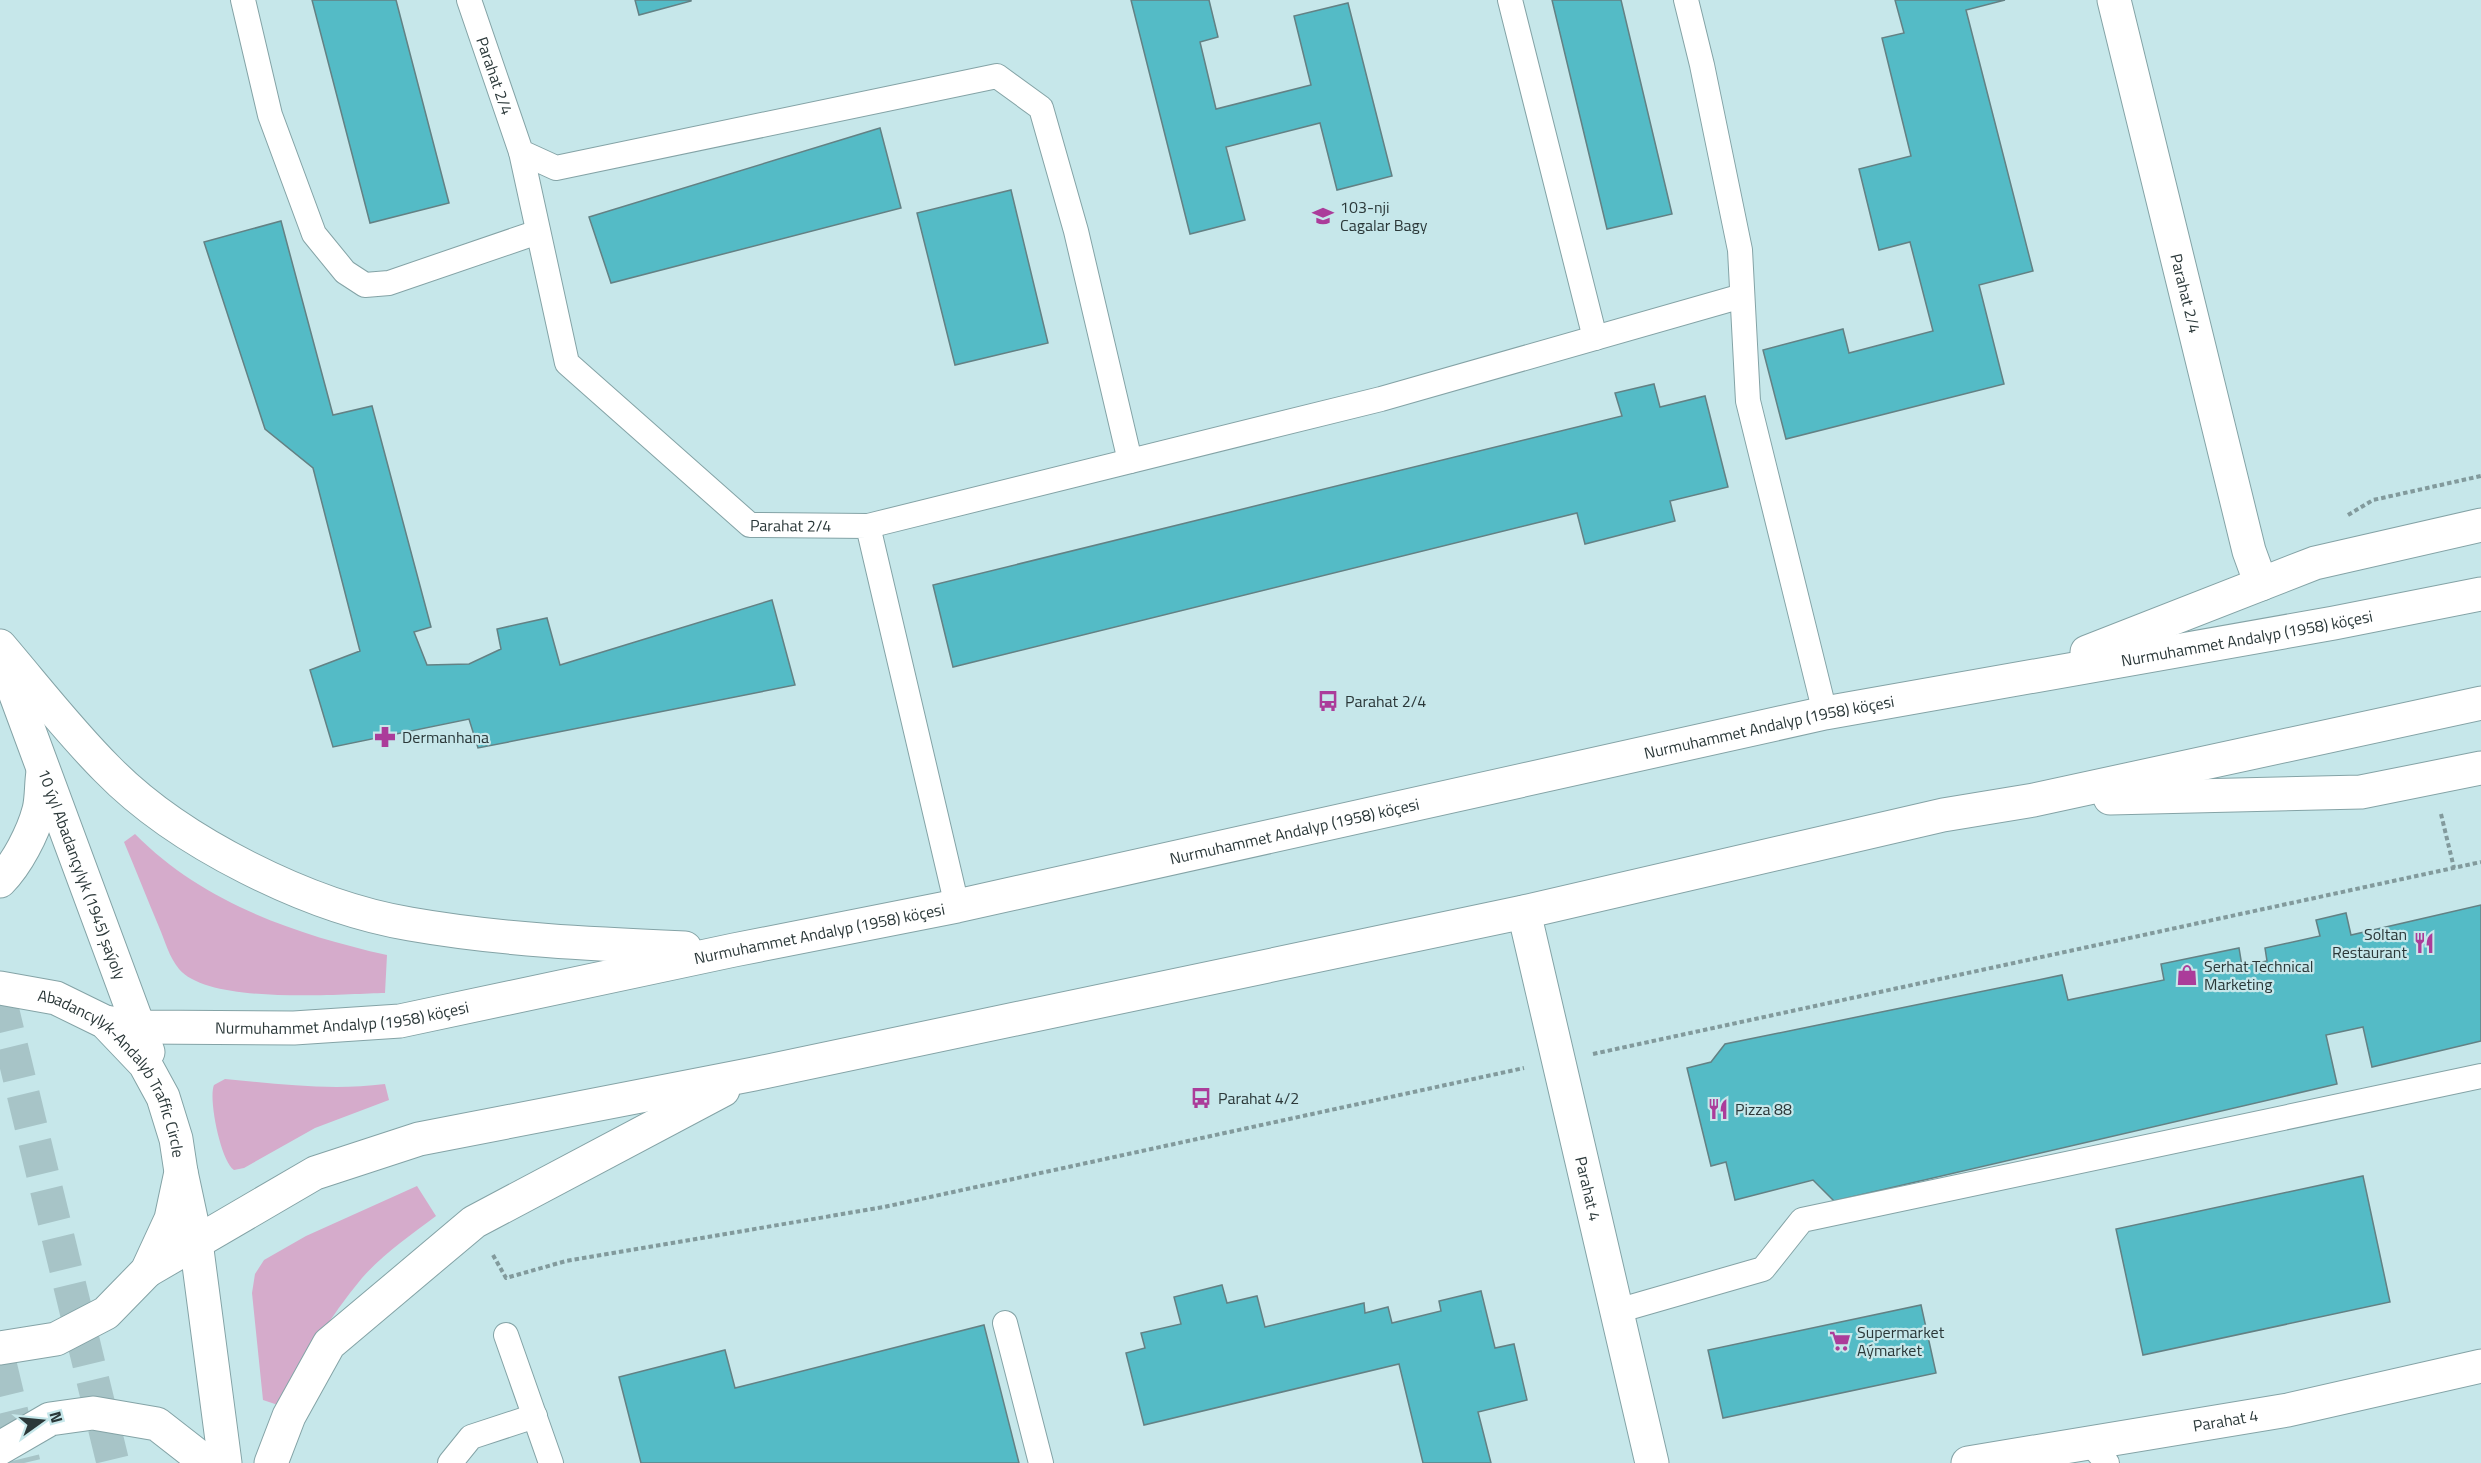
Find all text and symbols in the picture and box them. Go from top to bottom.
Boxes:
street label: Parahat 2/4 [470,33,519,118]
place label: 103-nji Cagalar Bagy [1340,195,1428,237]
school or university icon: 103-nji Cagalar Bagy [1311,204,1335,228]
street label: Parahat 2/4 [2165,251,2207,336]
street label: Parahat 2/4 [750,513,831,538]
street label: Nurmuhammet Andalyp (1958) köçesi [2119,604,2375,672]
bus stop icon: Parahat 2/4 [1316,689,1340,713]
place label: Parahat 2/4 [1345,689,1426,713]
street label: Nurmuhammet Andalyp (1958) köçesi [1642,689,1896,765]
pharmacy icon: Dermanhana [373,725,397,749]
place label: Dermanhana [402,725,489,749]
street label: 10 ýyl Abadançylyk (1945) şaýoly [32,765,132,983]
street label: Nurmuhammet Andalyp (1958) köçesi [1167,792,1422,870]
street label: Nurmuhammet Andalyp (1958) köçesi [692,897,947,970]
place label: Soltan Restaurant [2332,922,2407,964]
restaurant icon: Soltan Restaurant [2412,931,2436,955]
place label: Serhat Technical Marketing [2204,954,2313,996]
shop icon: Serhat Technical Marketing [2175,963,2199,987]
street label: Abadancylyk-Andalyb Traffic Circle [36,983,191,1159]
street label: Nurmuhammet Andalyp (1958) köçesi [215,995,471,1040]
bus stop icon: Parahat 4/2 [1189,1086,1213,1110]
place label: Parahat 4/2 [1218,1086,1299,1110]
restaurant icon: Pizza 88 [1706,1097,1730,1121]
place label: Pizza 88 [1735,1097,1792,1121]
street label: Parahat 4 [1569,1154,1607,1223]
place label: Supermarket Aýmarket [1857,1320,1945,1362]
supermarket icon: Supermarket Aýmarket [1828,1329,1852,1353]
north arrow [12,1391,72,1451]
street label: Parahat 4 [2191,1403,2260,1438]
text: N [43,1409,70,1426]

